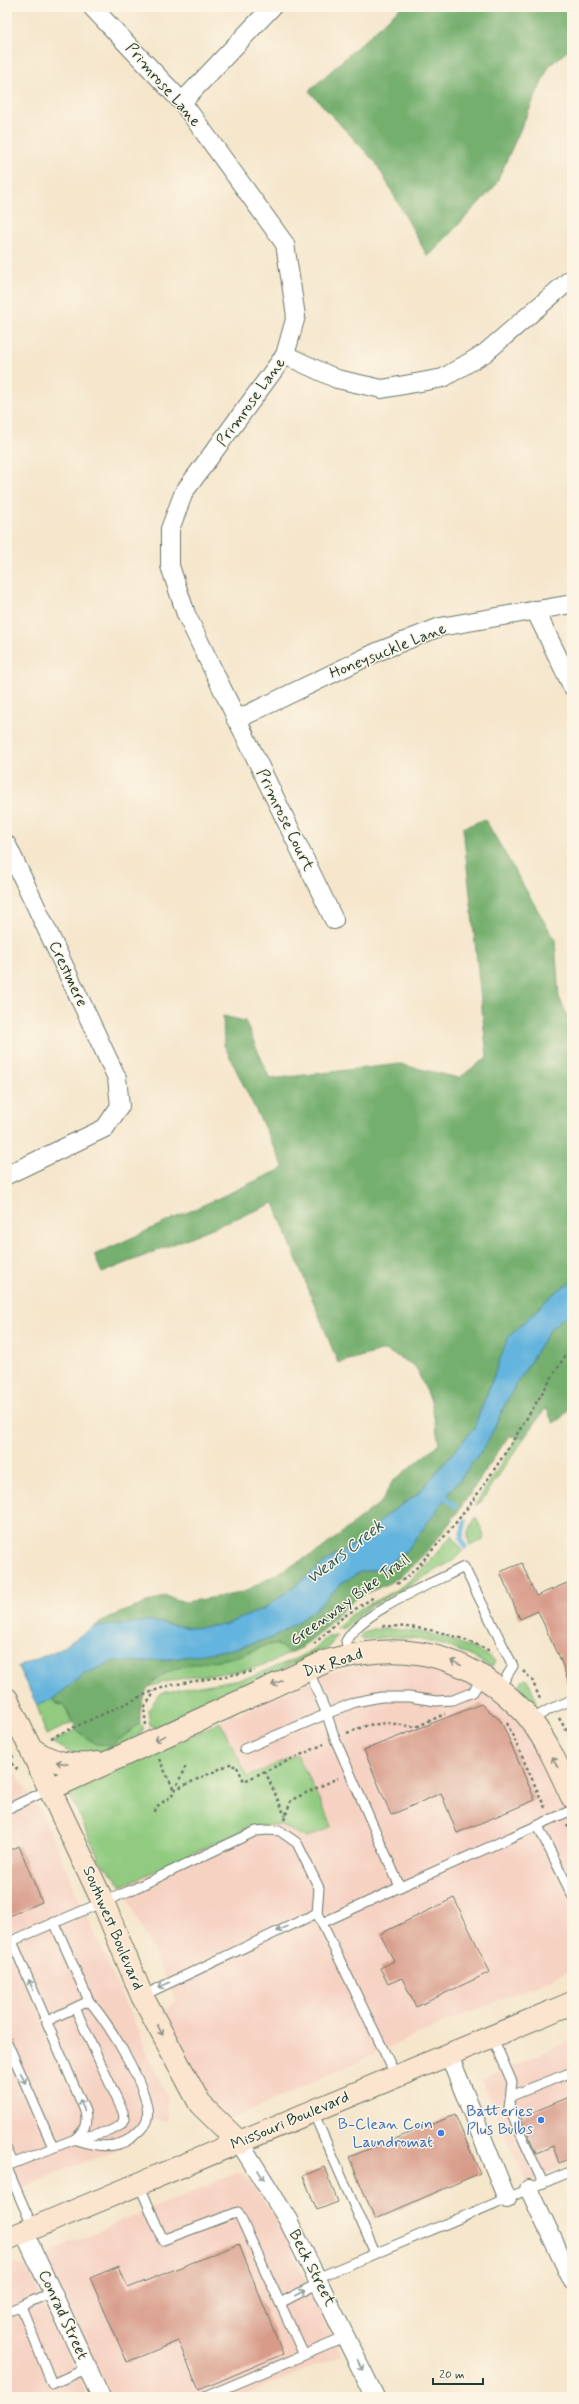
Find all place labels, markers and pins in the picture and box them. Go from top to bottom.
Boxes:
place label: Batteries Plus Bulbs [466,2101,533,2140]
place label: B-Clean Coin Laundromat [338,2114,433,2153]
marker: Batteries Plus Bulbs [536,2115,546,2125]
marker: B-Clean Coin Laundromat [436,2128,446,2138]

